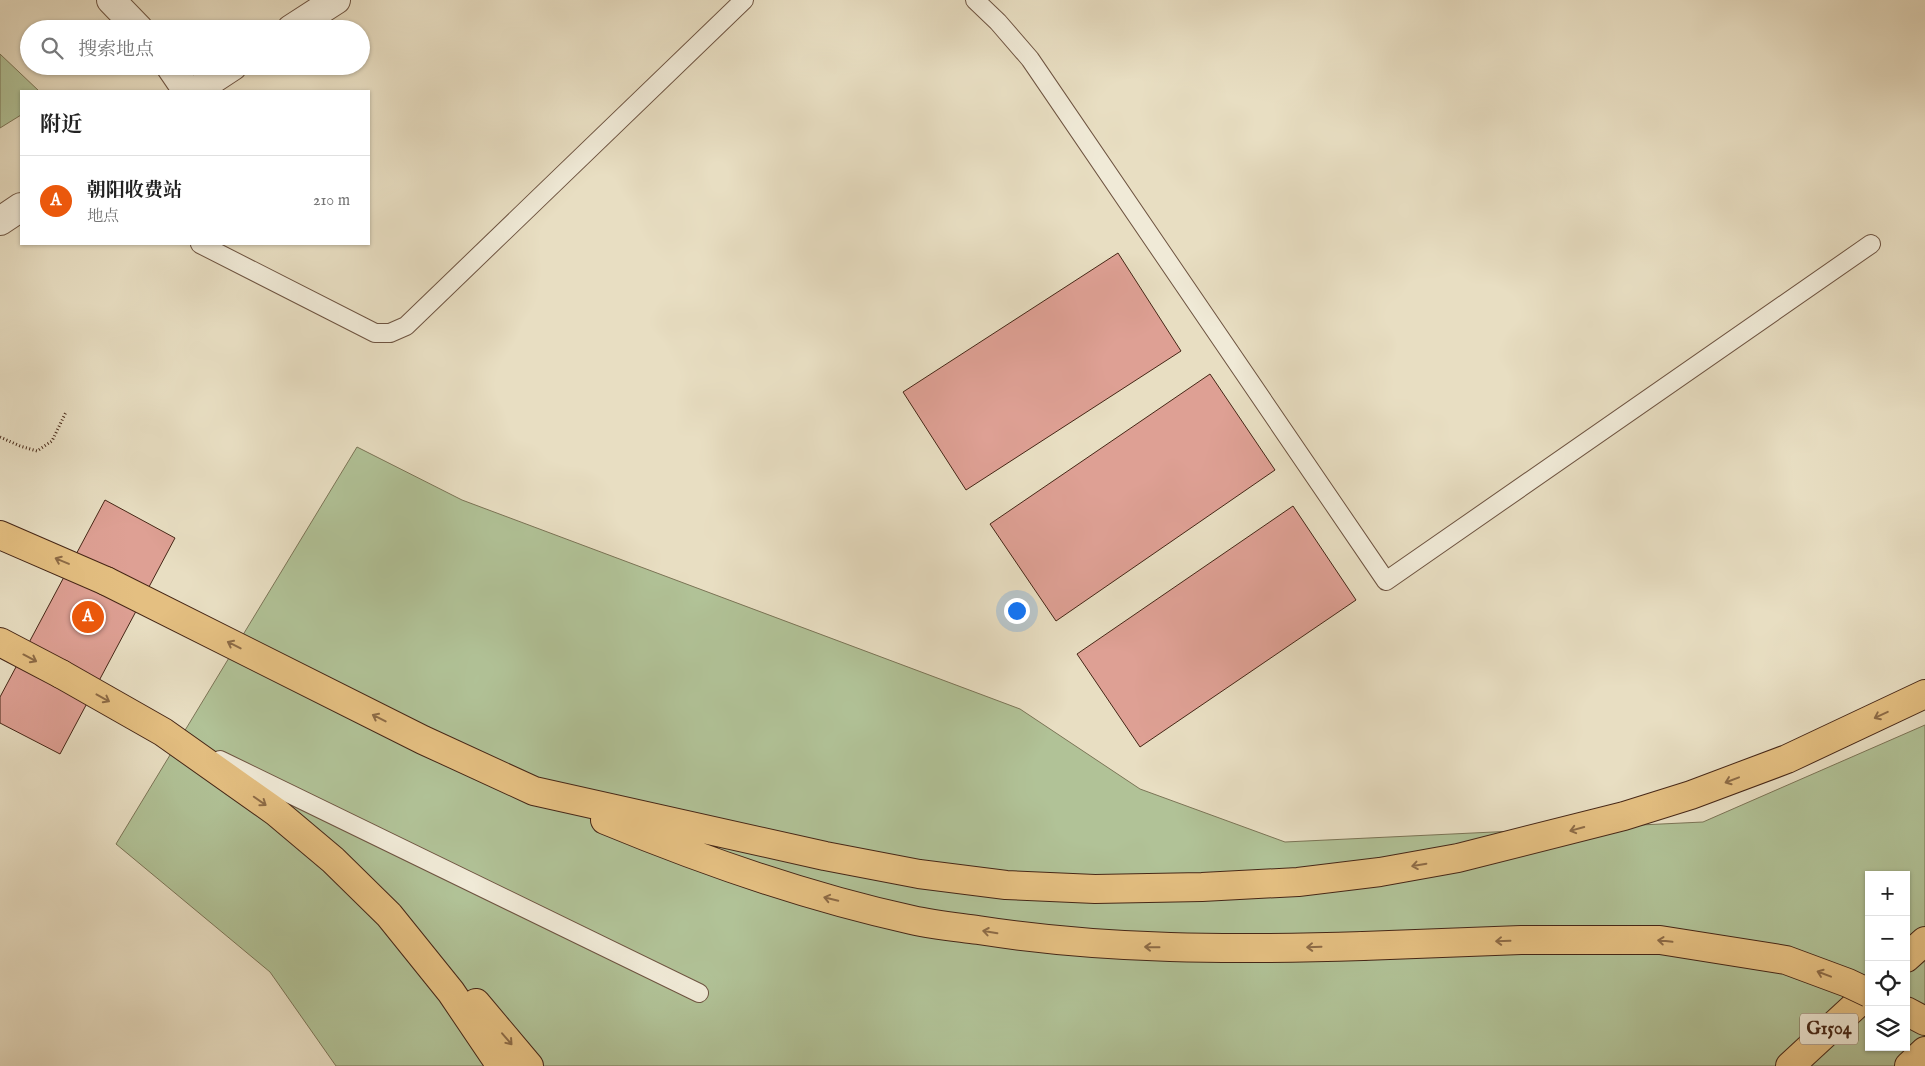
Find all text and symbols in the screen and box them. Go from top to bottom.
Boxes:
search box [20,20,370,75]
icon: search [38,34,66,62]
text: 搜索地点 [78,38,154,62]
text: 附近 [40,112,82,139]
text: 朝阳收费站 [87,179,182,203]
text: A [51,191,61,211]
text: 210 m [313,191,350,211]
text: 地点 [87,207,119,227]
one-way arrow [55,556,70,566]
pin: A [72,598,104,636]
your location [1004,598,1030,624]
one-way arrow [227,640,242,649]
one-way arrow [23,653,38,663]
one-way arrow [95,694,110,704]
one-way arrow [1874,711,1889,721]
one-way arrow [372,713,387,722]
one-way arrow [1725,776,1740,785]
one-way arrow [253,796,267,806]
one-way arrow [1570,825,1586,834]
one-way arrow [1411,861,1427,871]
map controls [1865,871,1910,1051]
button: + [1865,871,1910,916]
one-way arrow [823,894,839,903]
button: − [1865,916,1910,961]
one-way arrow [982,927,998,937]
one-way arrow [1495,936,1512,946]
one-way arrow [1658,936,1674,946]
one-way arrow [1144,942,1160,952]
one-way arrow [1306,943,1322,952]
button: locate [1865,961,1910,1006]
one-way arrow [1817,969,1832,978]
button: layers [1865,1006,1910,1051]
road number: G1504 [1800,1014,1858,1044]
one-way arrow [502,1032,513,1045]

